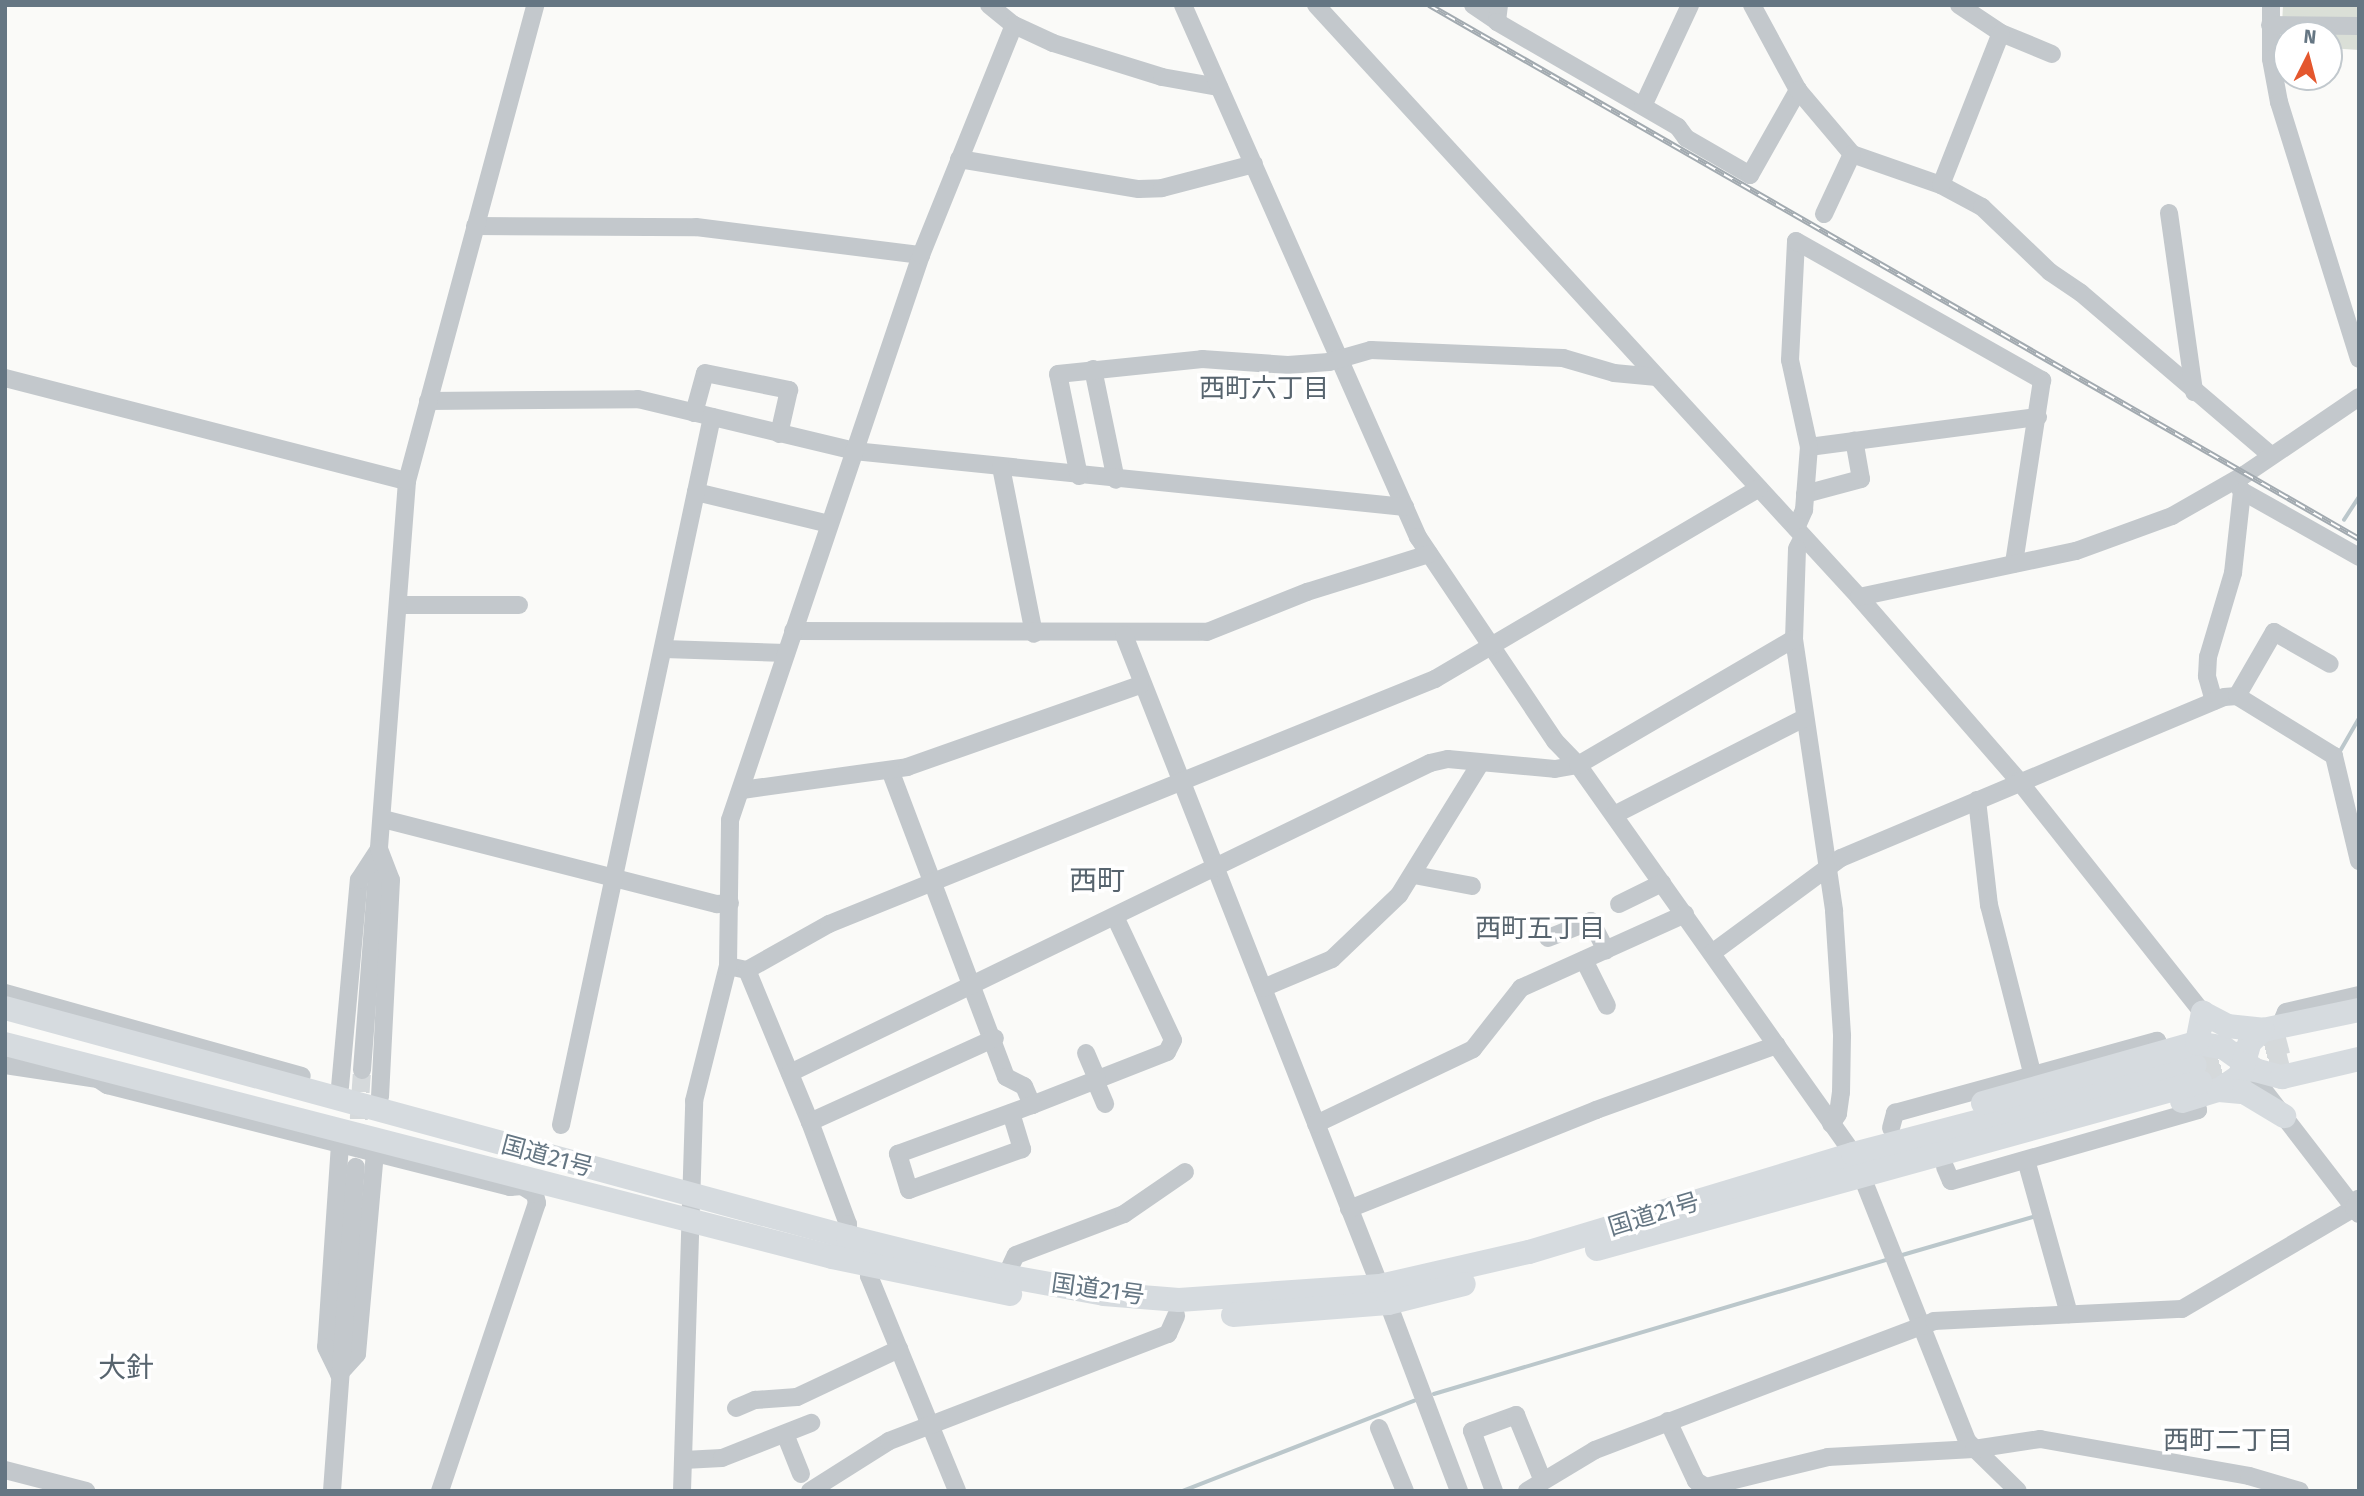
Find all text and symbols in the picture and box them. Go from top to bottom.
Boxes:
north arrow [2273,21,2343,91]
text: N [2303,25,2318,49]
district label: 西町六丁目 [1199,373,1329,405]
district label: 西町 [1069,864,1125,898]
district label: 西町五丁目 [1475,913,1605,945]
street label: 国道21号 [498,1131,596,1183]
street label: 国道21号 [1605,1188,1703,1242]
street label: 国道21号 [1050,1269,1146,1311]
district label: 大針 [98,1351,154,1385]
district label: 西町二丁目 [2163,1425,2293,1457]

